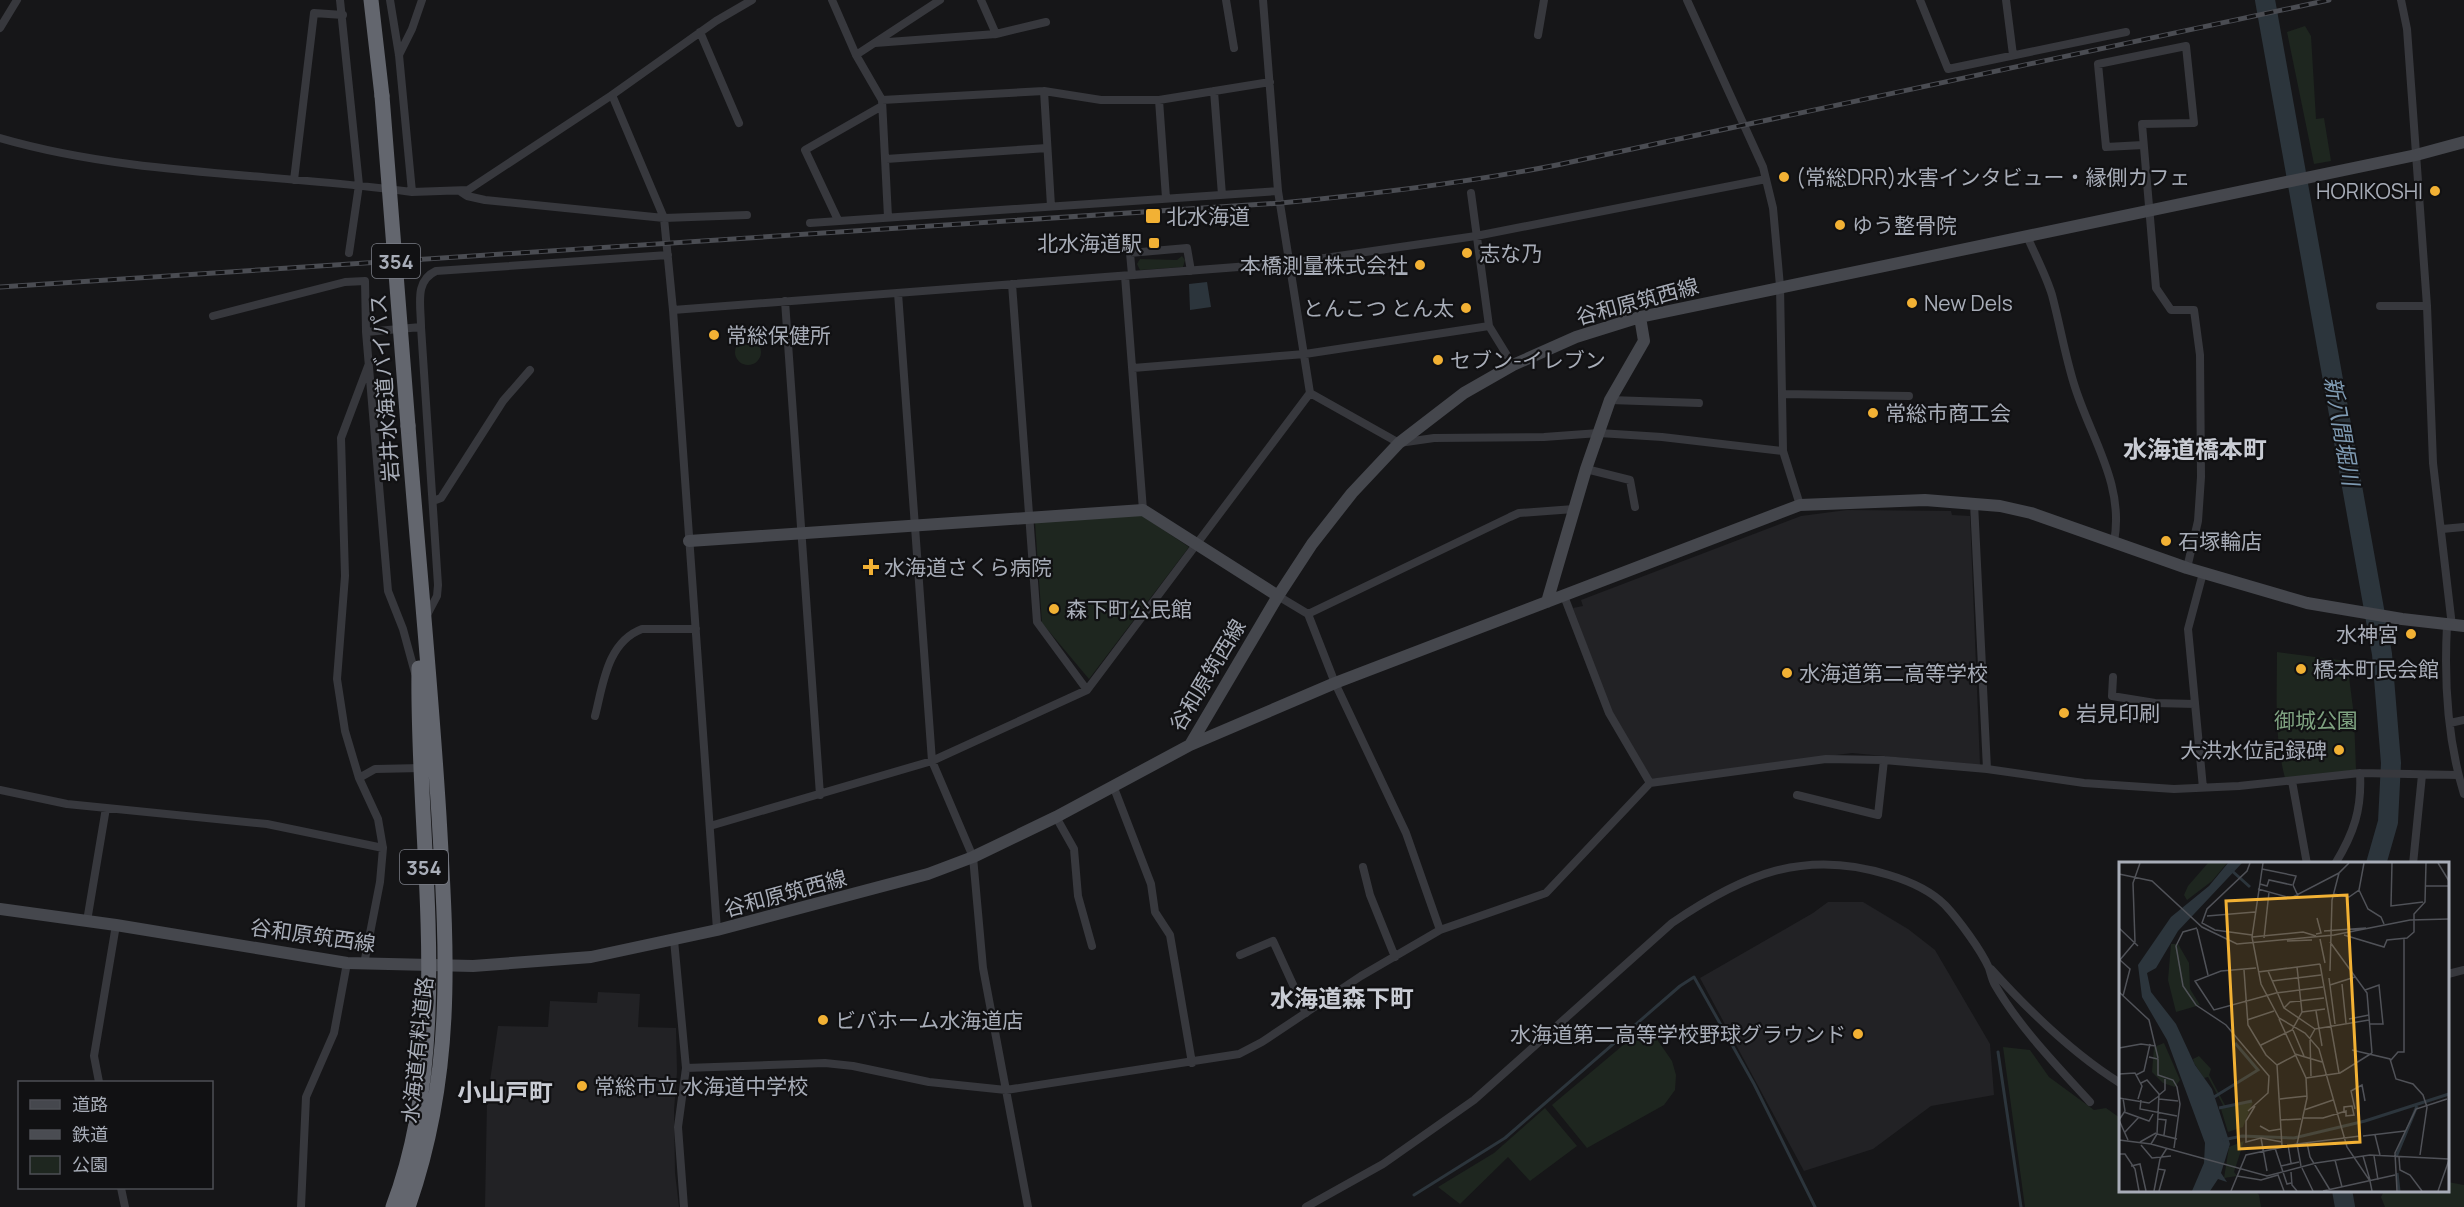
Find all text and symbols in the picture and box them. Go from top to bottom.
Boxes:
place label: (常総DRR)水害インタビュー・縁側カフェ [1796,163,2190,191]
marker: (常総DRR)水害インタビュー・縁側カフェ [1777,170,1791,184]
place label: HORIKOSHI [2316,177,2423,205]
marker: HORIKOSHI [2428,184,2442,198]
place label: 北水海道 [1166,202,1250,230]
marker: 北水海道 [1144,207,1162,225]
place label: ゆう整骨院 [1852,211,1957,239]
marker: ゆう整骨院 [1833,218,1847,232]
place label: 北水海道駅 [1037,229,1142,257]
marker: 北水海道駅 [1147,236,1161,250]
place label: 志な乃 [1479,239,1542,267]
road number: 354 [372,244,420,278]
marker: 志な乃 [1460,246,1474,260]
place label: 本橋測量株式会社 [1240,251,1408,279]
marker: 本橋測量株式会社 [1413,258,1427,272]
street label: 谷和原筑西線 [1573,271,1701,331]
place label: New Dels [1924,289,2013,317]
street label: 岩井水海道バイパス [363,293,405,483]
place label: とんこつ とん太 [1303,294,1454,322]
marker: New Dels [1905,296,1919,310]
marker: とんこつ とん太 [1459,301,1473,315]
place label: 常総保健所 [726,321,831,349]
marker: 常総保健所 [707,328,721,342]
place label: セブン-イレブン [1450,346,1606,374]
marker: セブン-イレブン [1431,353,1445,367]
water label: 新八間堀川 [2318,374,2367,490]
place label: 常総市商工会 [1885,399,2011,427]
marker: 常総市商工会 [1866,406,1880,420]
district label: 水海道橋本町 [2123,432,2267,465]
place label: 石塚輪店 [2178,527,2262,555]
marker: 石塚輪店 [2159,534,2173,548]
place label: 水海道さくら病院 [884,553,1052,581]
marker: 水海道さくら病院 [862,558,880,576]
place label: 森下町公民館 [1066,595,1192,623]
marker: 森下町公民館 [1047,602,1061,616]
street label: 谷和原筑西線 [1163,614,1251,736]
place label: 水神宮 [2336,620,2399,648]
marker: 水神宮 [2404,627,2418,641]
place label: 橋本町民会館 [2313,655,2439,683]
place label: 水海道第二高等学校 [1799,659,1988,687]
marker: 橋本町民会館 [2294,662,2308,676]
marker: 水海道第二高等学校 [1780,666,1794,680]
place label: 岩見印刷 [2076,699,2160,727]
marker: 岩見印刷 [2057,706,2071,720]
park label: 御城公園 [2274,706,2358,734]
place label: 大洪水位記録碑 [2180,736,2327,764]
marker: 大洪水位記録碑 [2332,743,2346,757]
road number: 354 [400,850,448,884]
inset map [2119,862,2449,1192]
street label: 谷和原筑西線 [721,863,849,923]
street label: 谷和原筑西線 [249,912,377,958]
street label: 水海道有料道路 [395,975,439,1125]
district label: 水海道森下町 [1270,981,1414,1014]
place label: ビバホーム水海道店 [835,1006,1023,1034]
marker: ビバホーム水海道店 [816,1013,830,1027]
place label: 水海道第二高等学校野球グラウンド [1510,1020,1846,1048]
marker: 水海道第二高等学校野球グラウンド [1851,1027,1865,1041]
place label: 常総市立 水海道中学校 [594,1072,808,1100]
district label: 小山戸町 [457,1075,553,1108]
marker: 常総市立 水海道中学校 [575,1079,589,1093]
legend [18,1081,213,1189]
text: 道路 [72,1092,108,1116]
text: 鉄道 [72,1122,108,1146]
text: 公園 [72,1152,108,1176]

